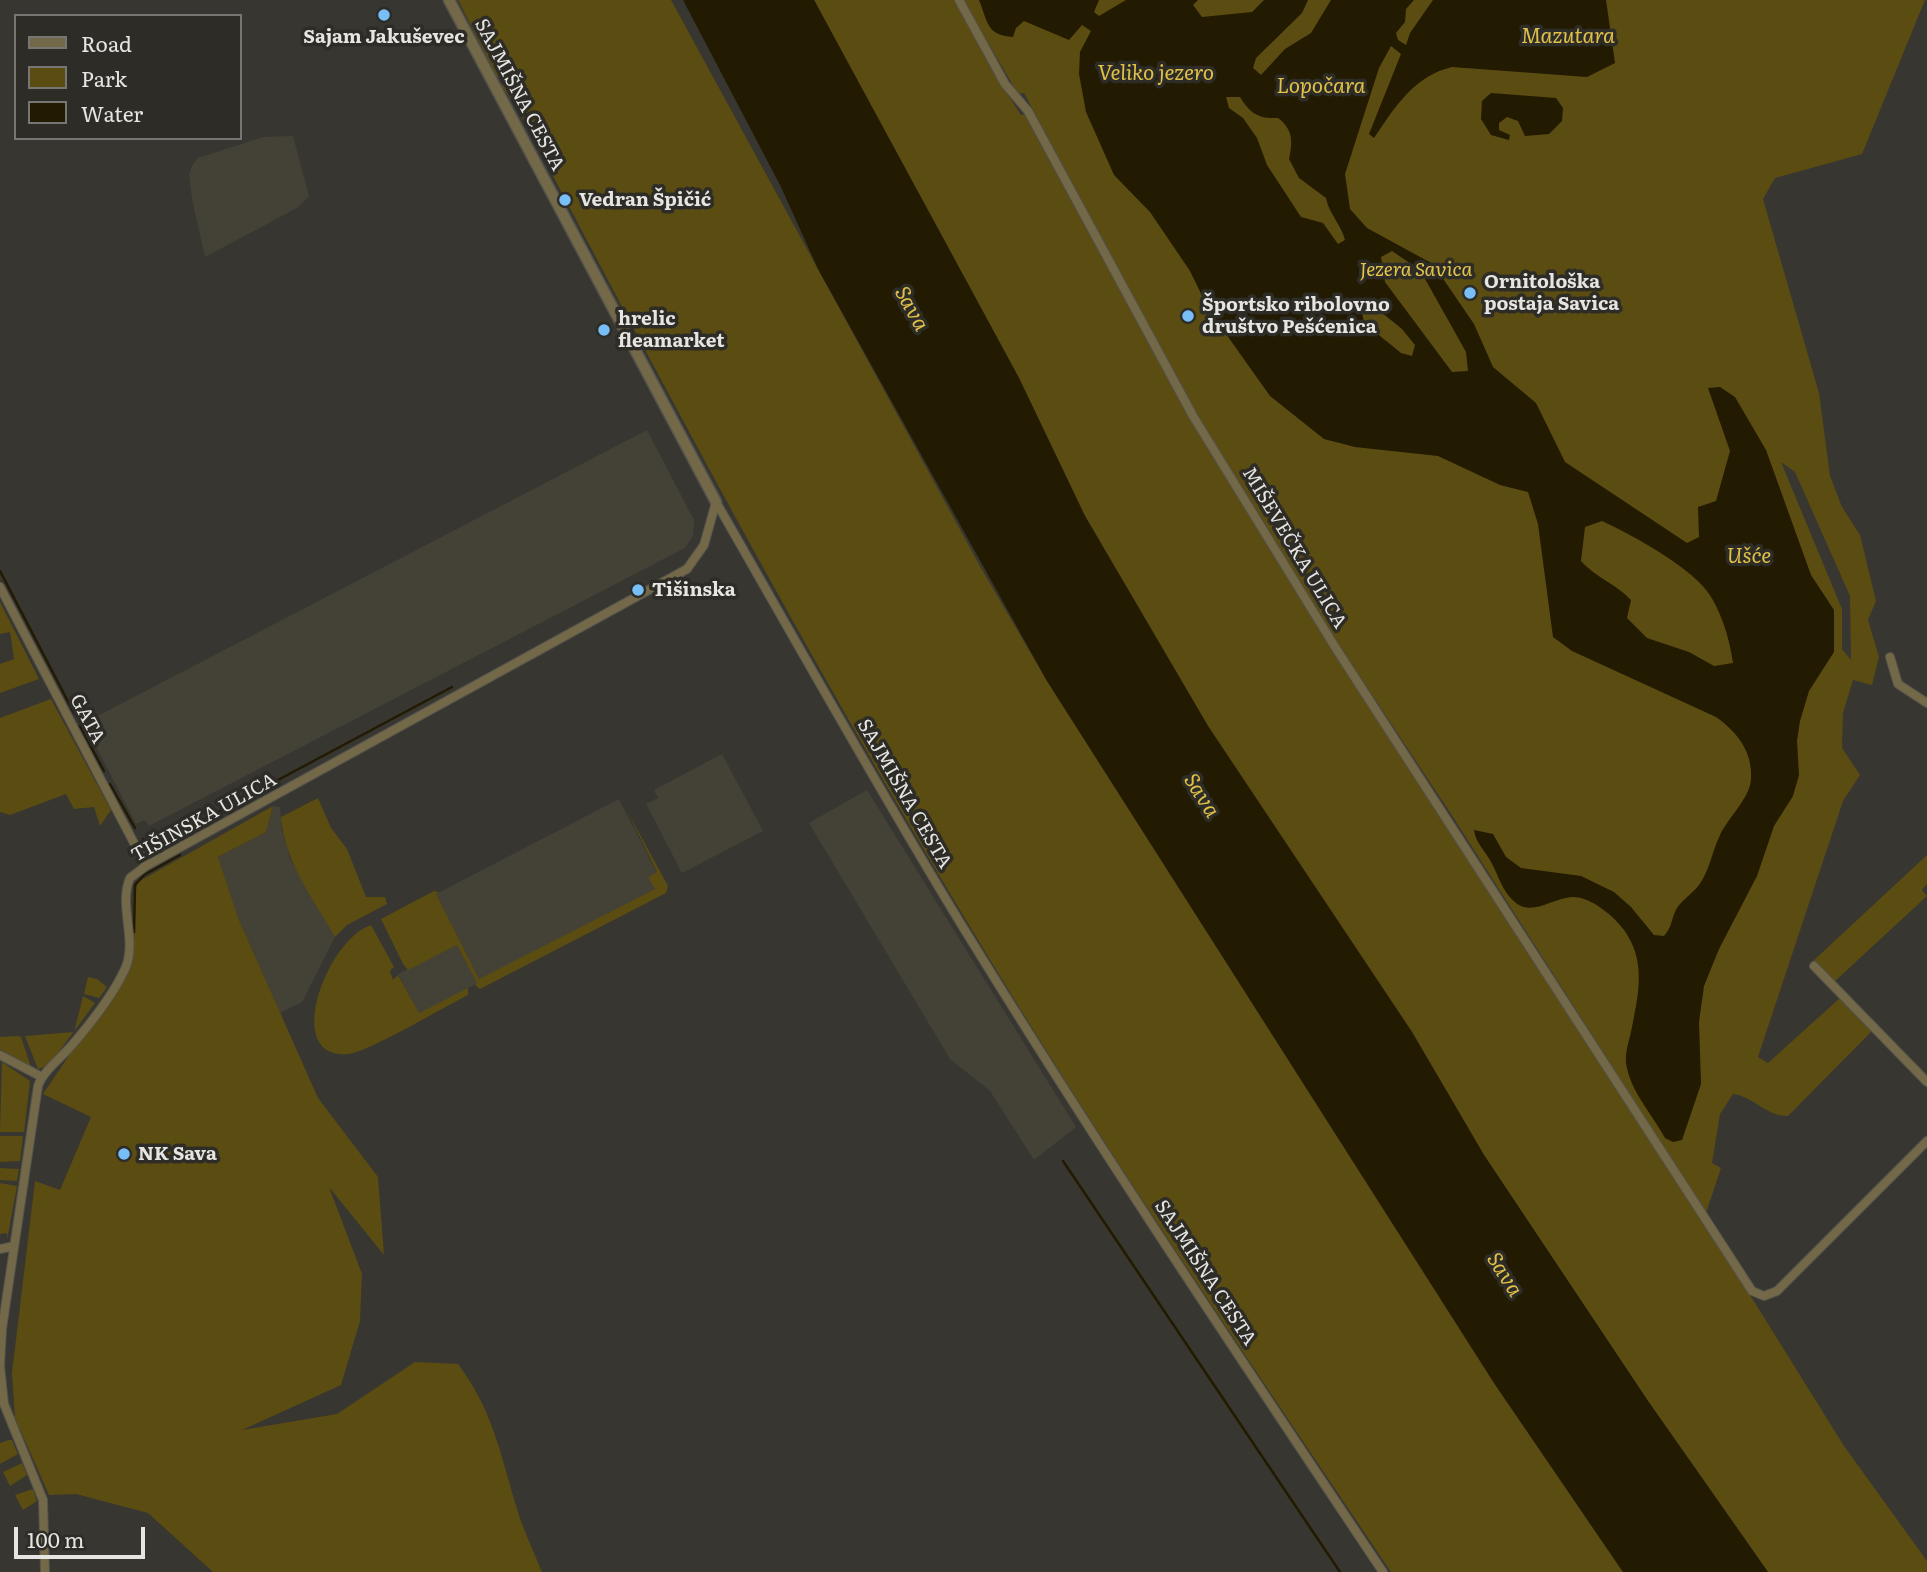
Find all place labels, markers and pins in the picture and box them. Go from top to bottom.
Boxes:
marker: Sajam Jakuševec [376,7,392,23]
place label: Sajam Jakuševec [303,26,465,48]
place label: Vedran Špičić [579,189,711,211]
marker: Vedran Špičić [557,192,573,208]
place label: Ornitološka postaja Savica [1484,271,1619,315]
marker: Ornitološka postaja Savica [1462,285,1478,301]
place label: Športsko ribolovno društvo Pešćenica [1202,294,1390,338]
place label: hrelic fleamarket [618,308,725,352]
marker: Športsko ribolovno društvo Pešćenica [1180,308,1196,324]
marker: hrelic fleamarket [596,322,612,338]
place label: Tišinska [652,579,736,601]
marker: Tišinska [630,582,646,598]
place label: NK Sava [138,1143,217,1165]
marker: NK Sava [116,1146,132,1162]

